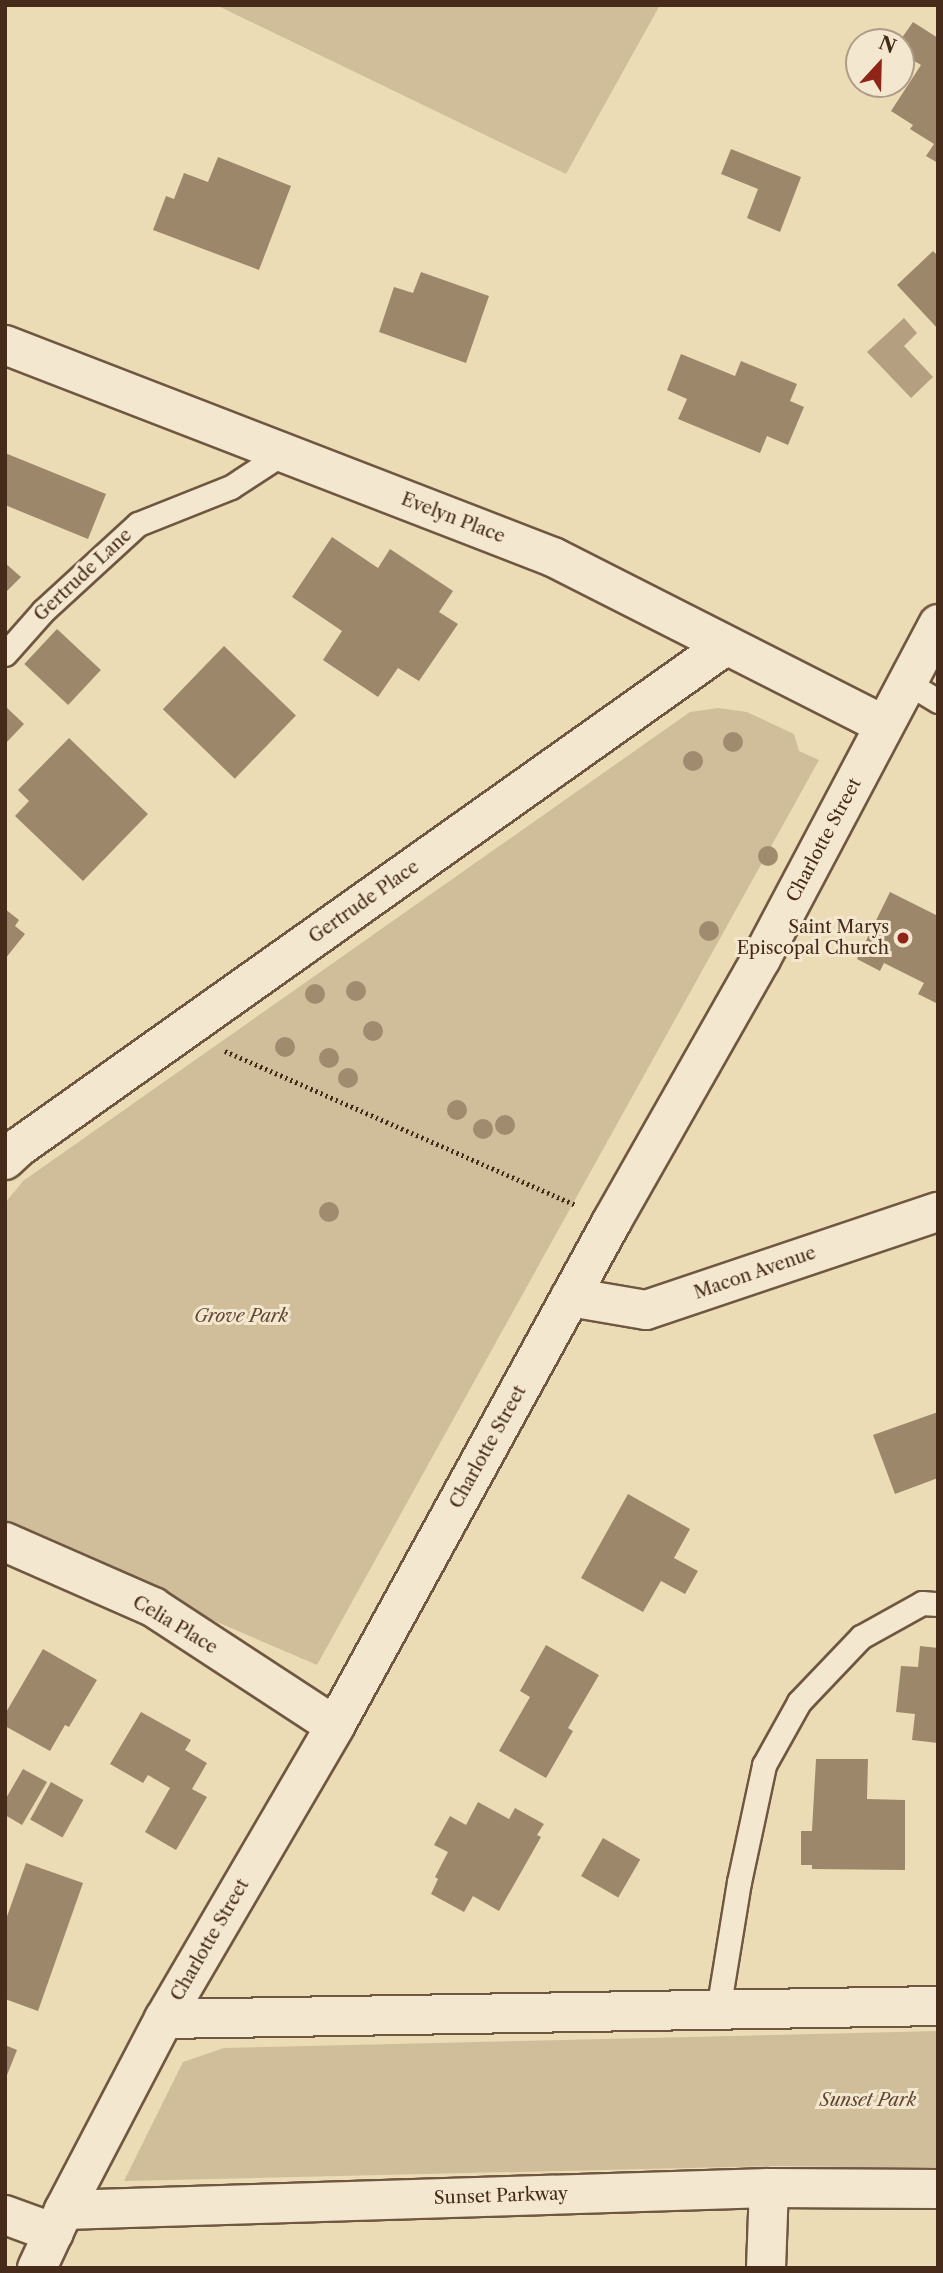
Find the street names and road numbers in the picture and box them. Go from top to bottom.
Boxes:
street label: Evelyn Place [398,488,508,548]
street label: Gertrude Lane [30,524,136,626]
street label: Charlotte Street [782,774,866,906]
street label: Gertrude Place [305,856,423,948]
street label: Macon Avenue [691,1242,819,1304]
street label: Charlotte Street [445,1382,531,1512]
street label: Celia Place [129,1591,221,1659]
street label: Charlotte Street [166,1875,254,2005]
street label: Sunset Parkway [433,2183,569,2209]

